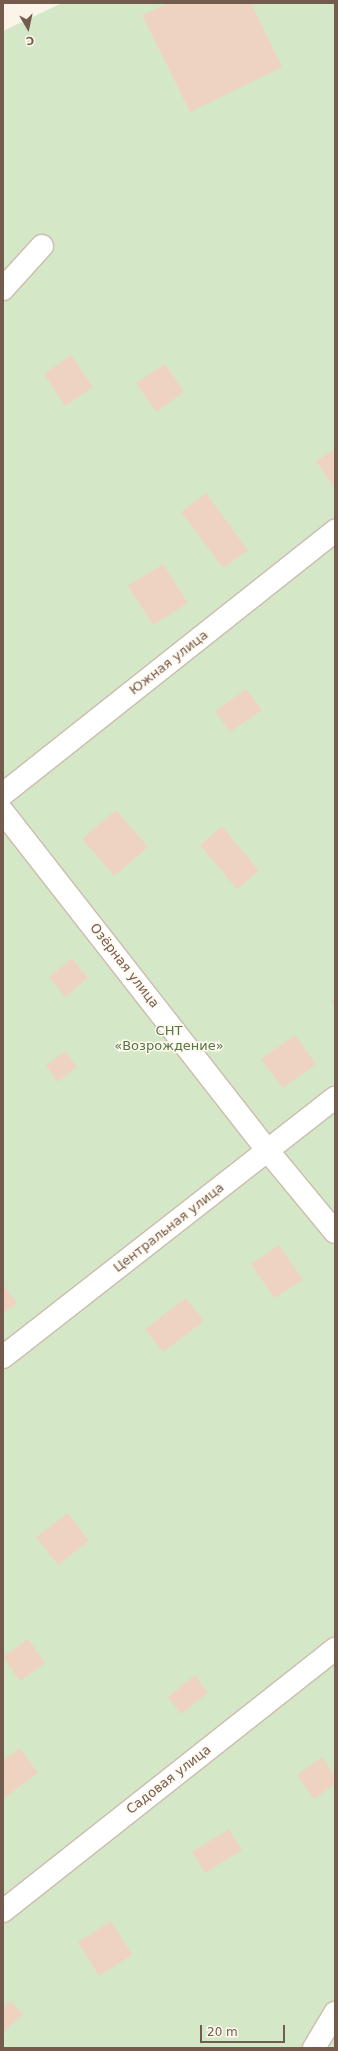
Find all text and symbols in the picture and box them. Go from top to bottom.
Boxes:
north arrow [8,8,48,48]
text: С [25,33,35,47]
street label: Южная улица [127,627,211,699]
street label: Озёрная улица [86,921,162,1011]
park label: СНТ «Возрождение» [114,1024,224,1055]
street label: Центральная улица [111,1180,227,1276]
street label: Садовая улица [124,1742,214,1818]
scale bar [202,2017,287,2043]
text: 20 m [207,2025,238,2039]

